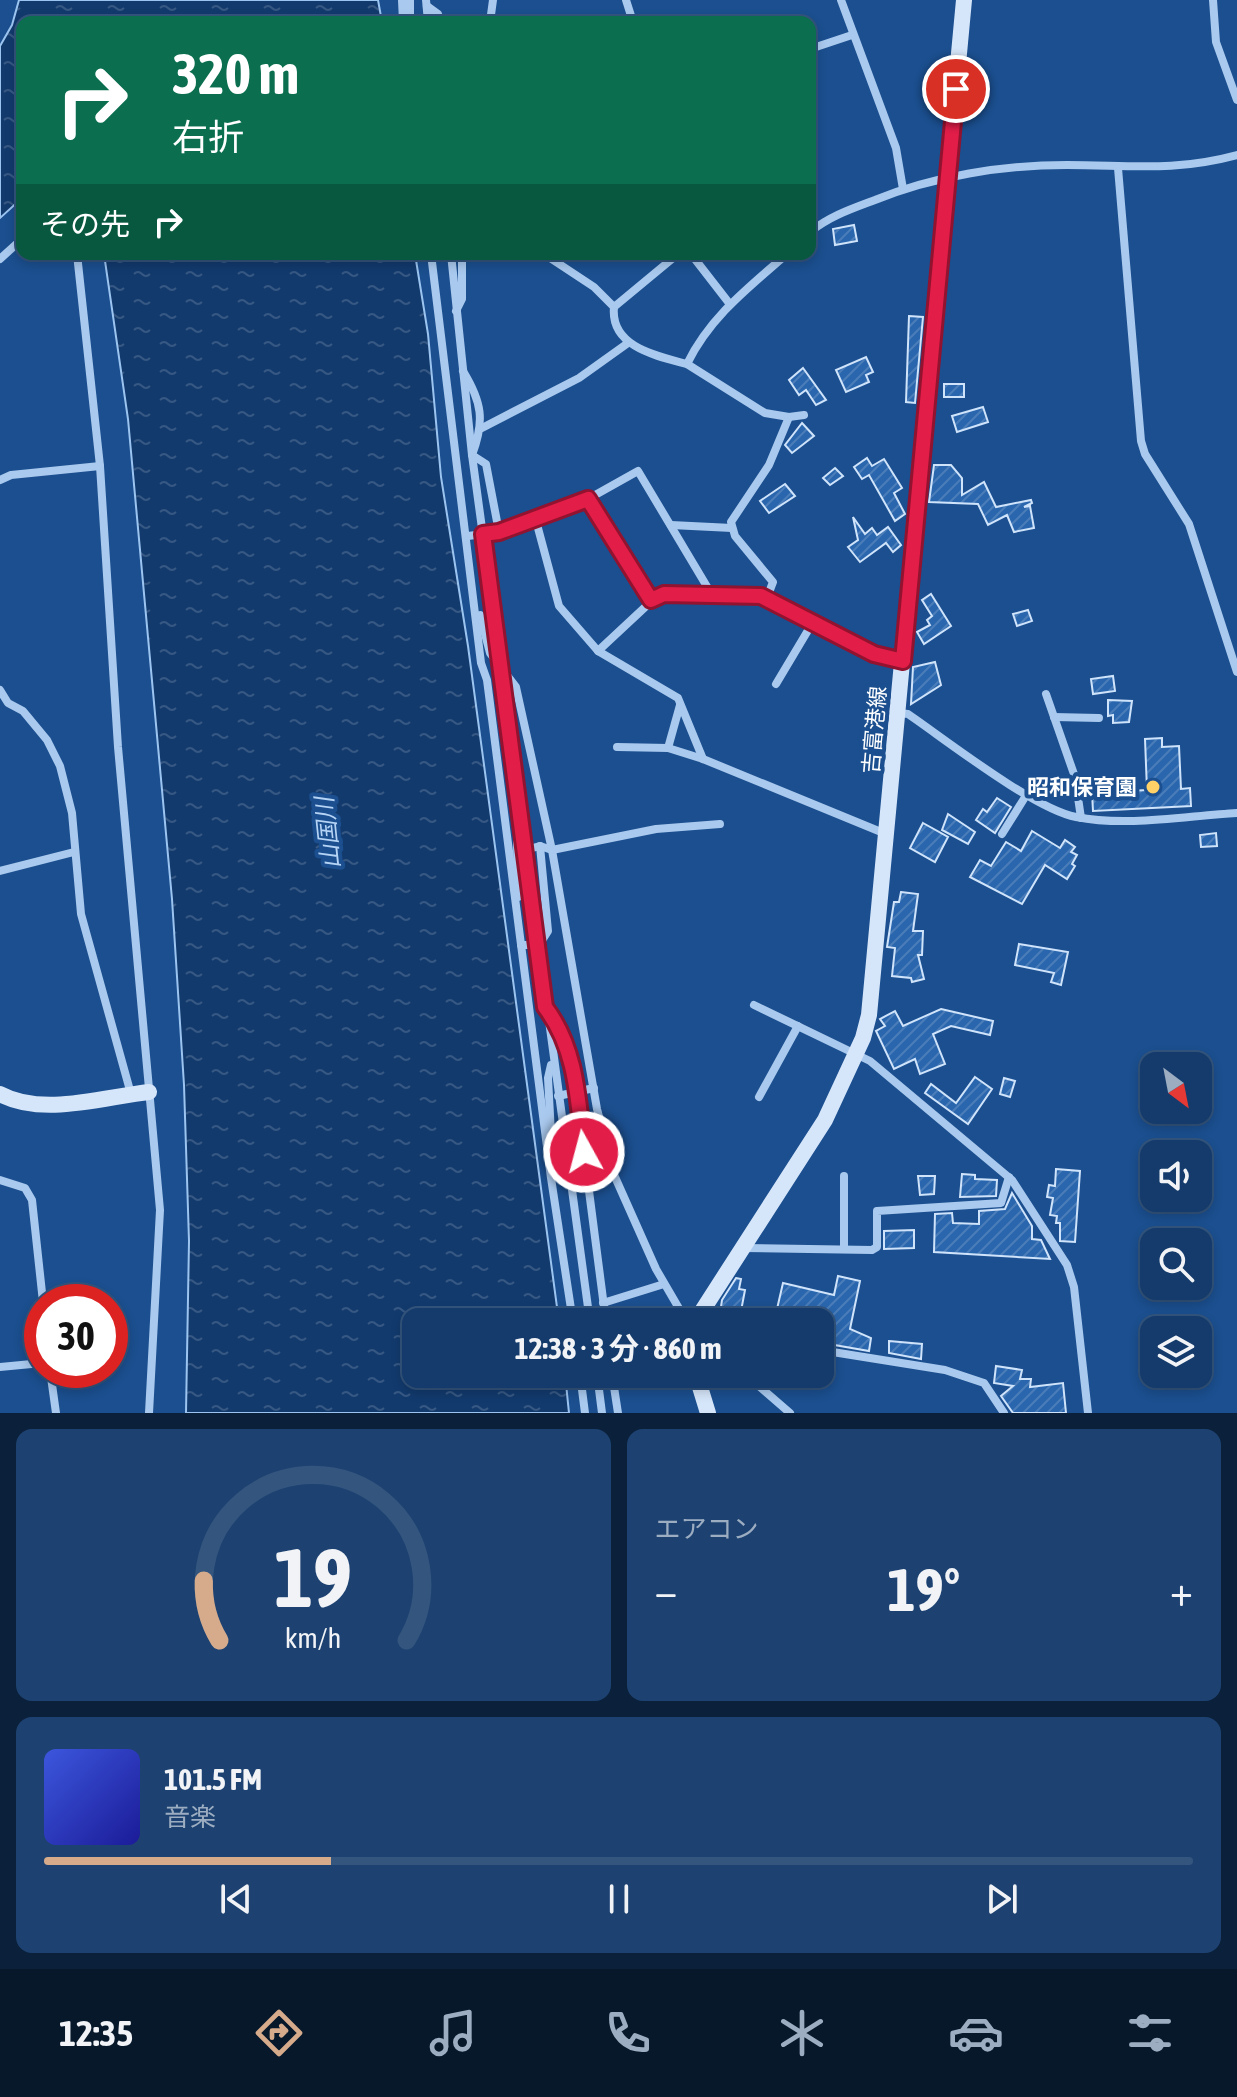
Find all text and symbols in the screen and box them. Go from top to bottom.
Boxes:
text: 320 m [172,42,299,106]
icon: right [40,48,144,152]
pin [922,55,990,123]
icon: arrive [934,67,978,111]
text: 右折 [172,116,244,158]
icon: right [146,200,190,244]
text: その先 [40,207,130,241]
street label: 吉富港線 [857,685,891,775]
place label: 昭和保育園 [1027,774,1137,800]
marker: 昭和保育園 [1144,778,1162,796]
water label: 山国川 [310,793,345,870]
north arrow [1140,1052,1212,1124]
map controls [1140,1052,1212,1388]
position arrow [542,1110,626,1194]
button: sound [1140,1140,1212,1212]
button: search [1140,1228,1212,1300]
speed limit sign: 30 [24,1284,128,1388]
button: layers [1140,1316,1212,1388]
text: 12:38 · 3 分 · 860 m [514,1331,722,1365]
text: エアコン [655,1514,759,1544]
text: 19 [274,1529,352,1625]
text: 19° [887,1555,960,1624]
text: − [655,1565,677,1615]
text: + [1170,1565,1193,1615]
text: km/h [285,1621,342,1654]
text: 101.5 FM [164,1762,262,1796]
text: 音楽 [164,1802,216,1832]
icon: previous [214,1877,258,1921]
icon: pause [597,1877,641,1921]
icon: next [980,1877,1024,1921]
icon: directions [251,2005,307,2061]
icon: music [425,2005,481,2061]
icon: phone [600,2005,656,2061]
icon: climate [774,2005,830,2061]
icon: car [948,2005,1004,2061]
icon: filters [1122,2005,1178,2061]
text: 12:35 [59,2012,133,2054]

